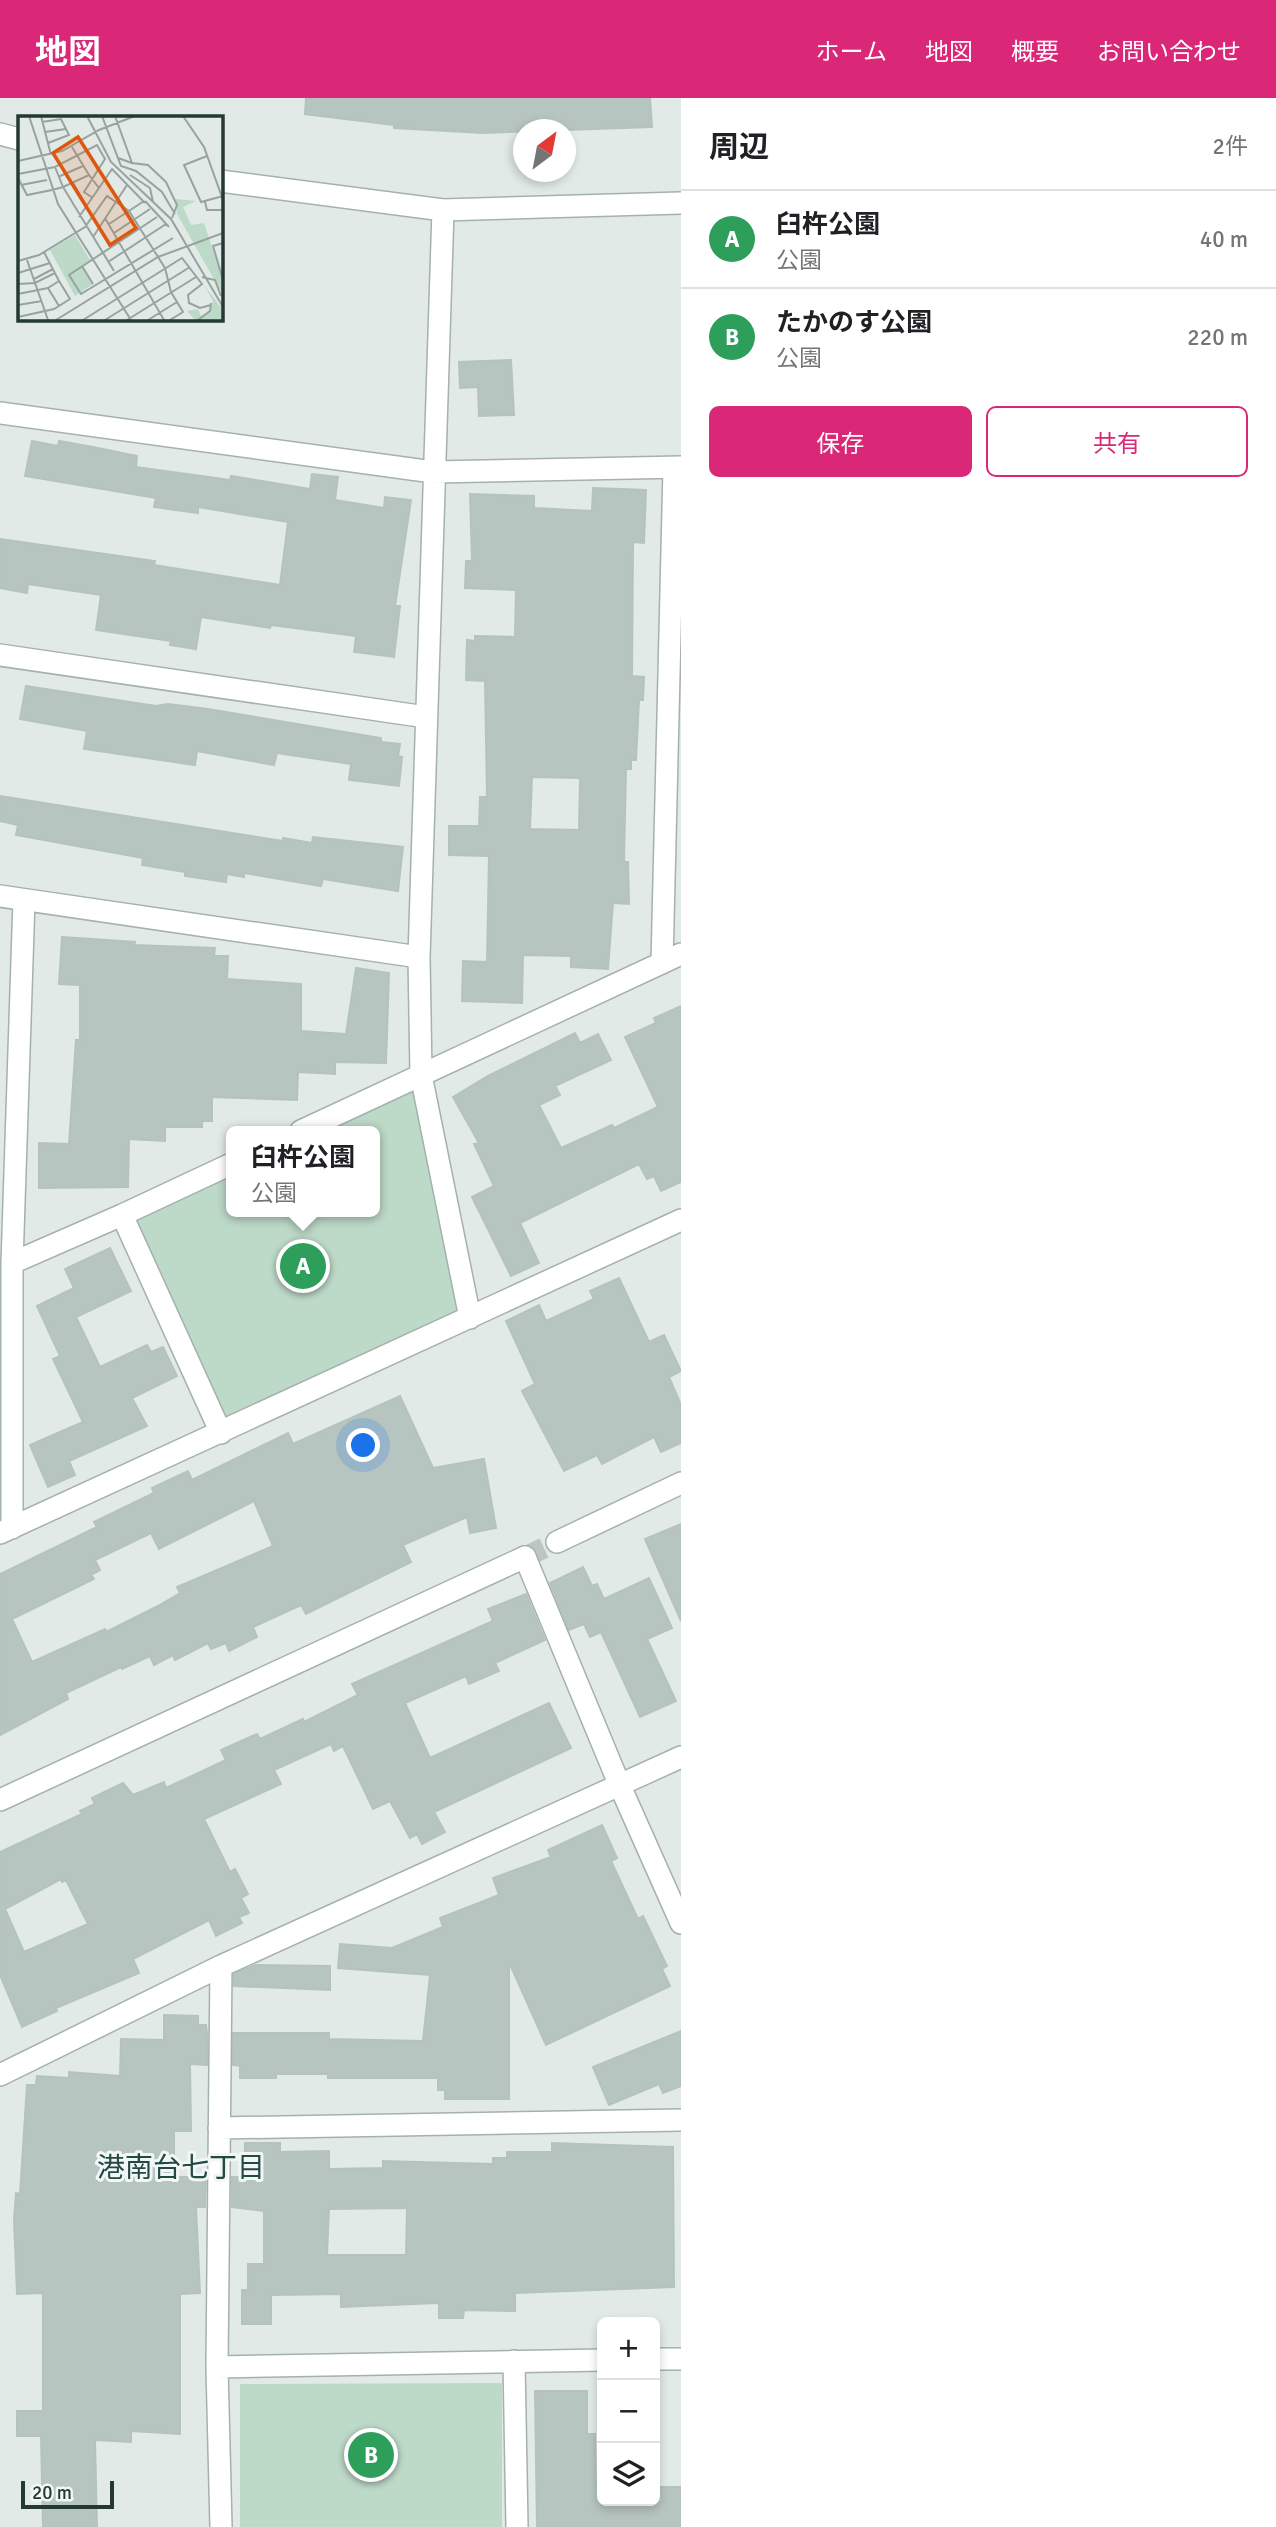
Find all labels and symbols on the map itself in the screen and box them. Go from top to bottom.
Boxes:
inset map [18,116,222,320]
north arrow [513,119,576,182]
pin: A [280,1240,326,1292]
your location [346,1428,380,1462]
district label: 港南台七丁目 [97,2151,265,2185]
pin: B [348,2429,394,2481]
scale bar [21,2478,114,2510]

